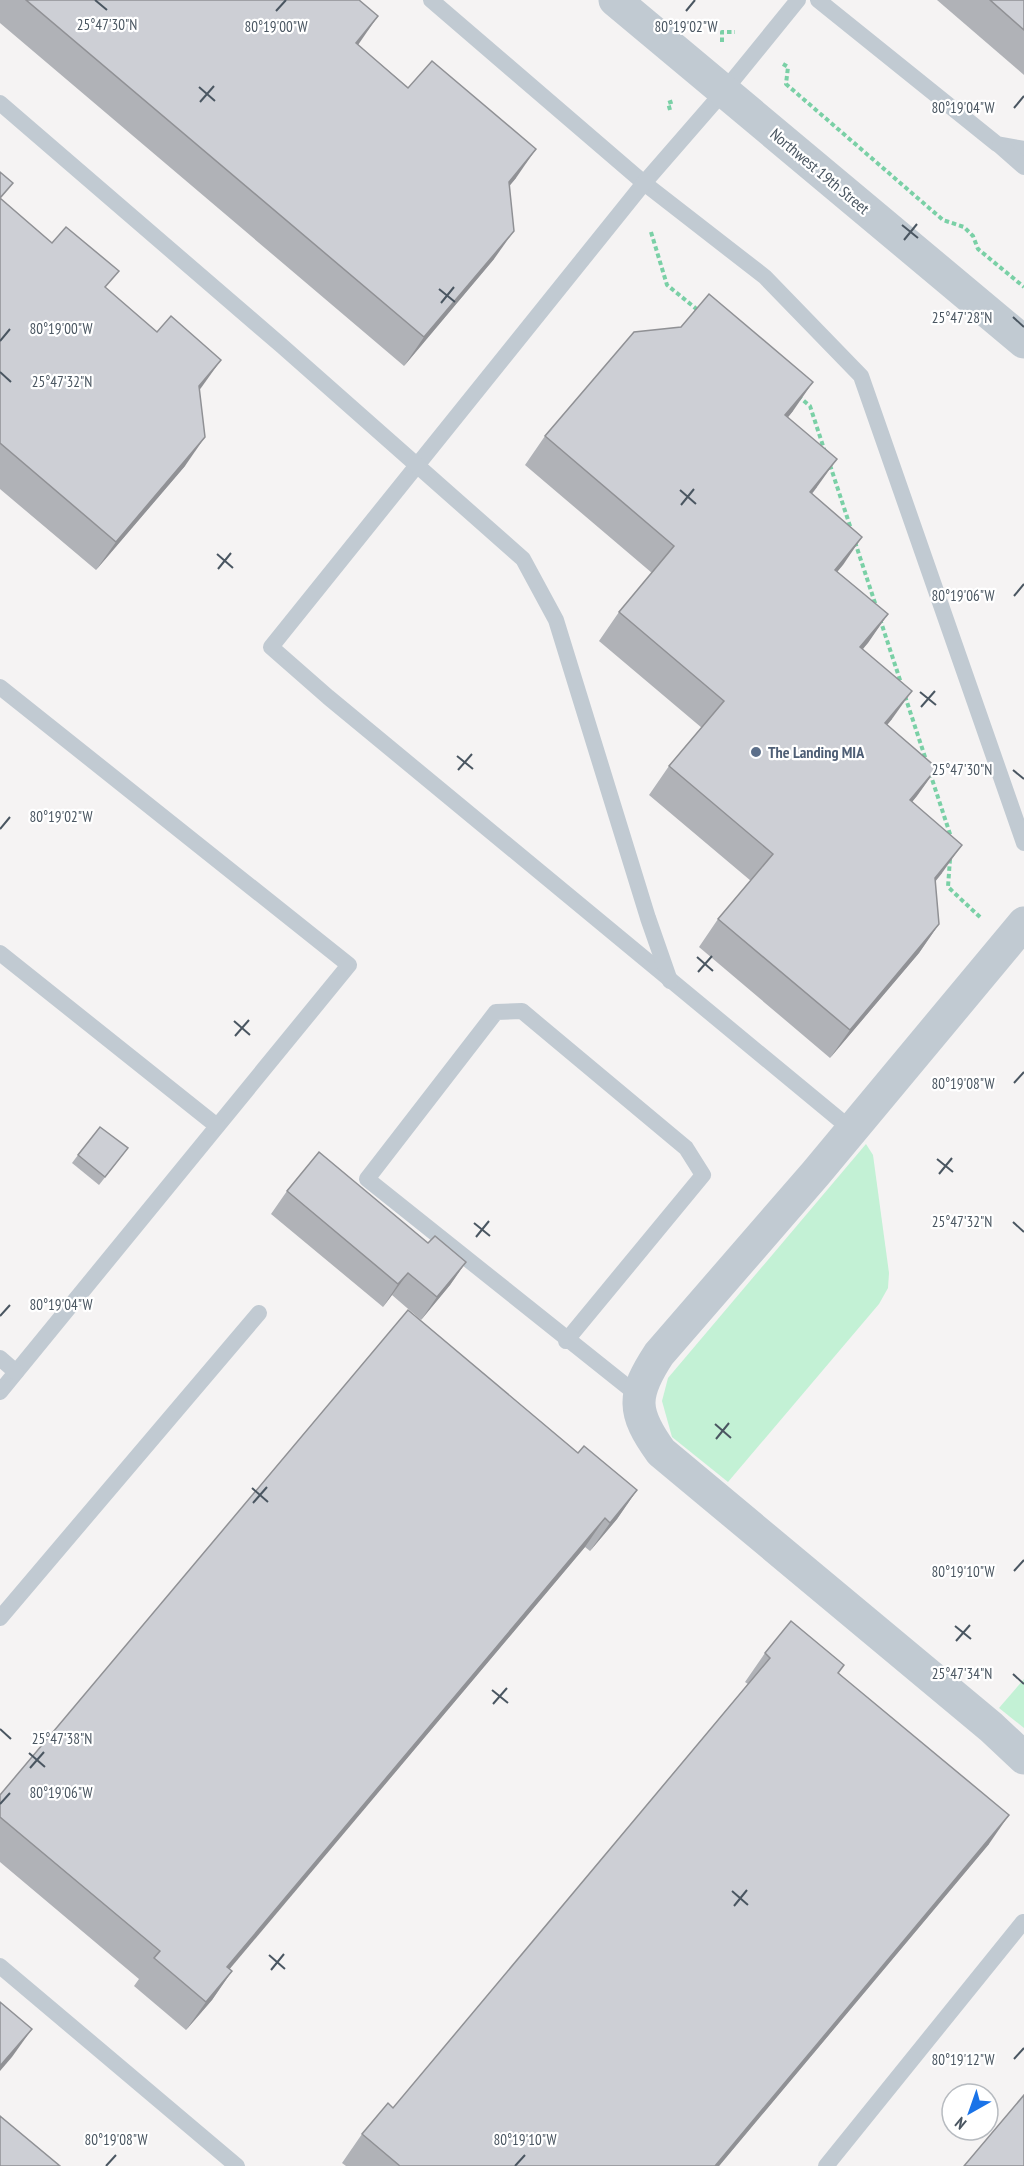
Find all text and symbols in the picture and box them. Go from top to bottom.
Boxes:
text: 25°47'30"N [77,15,137,34]
text: 80°19'00"W [244,17,308,36]
text: 80°19'02"W [654,17,718,36]
text: 80°19'04"W [931,98,995,117]
street label: Northwest 19th Street [766,124,874,219]
text: 25°47'28"N [932,308,992,327]
text: 80°19'00"W [29,319,93,338]
text: 25°47'32"N [32,372,92,391]
text: 80°19'06"W [931,586,995,605]
place label: The Landing MIA [768,742,865,762]
marker: The Landing MIA [749,745,763,759]
text: 25°47'30"N [932,760,992,779]
text: 80°19'02"W [29,807,93,826]
text: 80°19'08"W [931,1074,995,1093]
text: 25°47'32"N [932,1212,992,1231]
text: 80°19'04"W [29,1295,93,1314]
text: 80°19'10"W [931,1562,995,1581]
text: 25°47'34"N [932,1664,992,1683]
text: 25°47'38"N [32,1729,92,1748]
text: 80°19'06"W [29,1783,93,1802]
text: 80°19'12"W [931,2050,995,2069]
north arrow [940,2082,1000,2142]
text: N [951,2113,970,2134]
text: 80°19'08"W [84,2130,148,2149]
text: 80°19'10"W [493,2130,557,2149]

